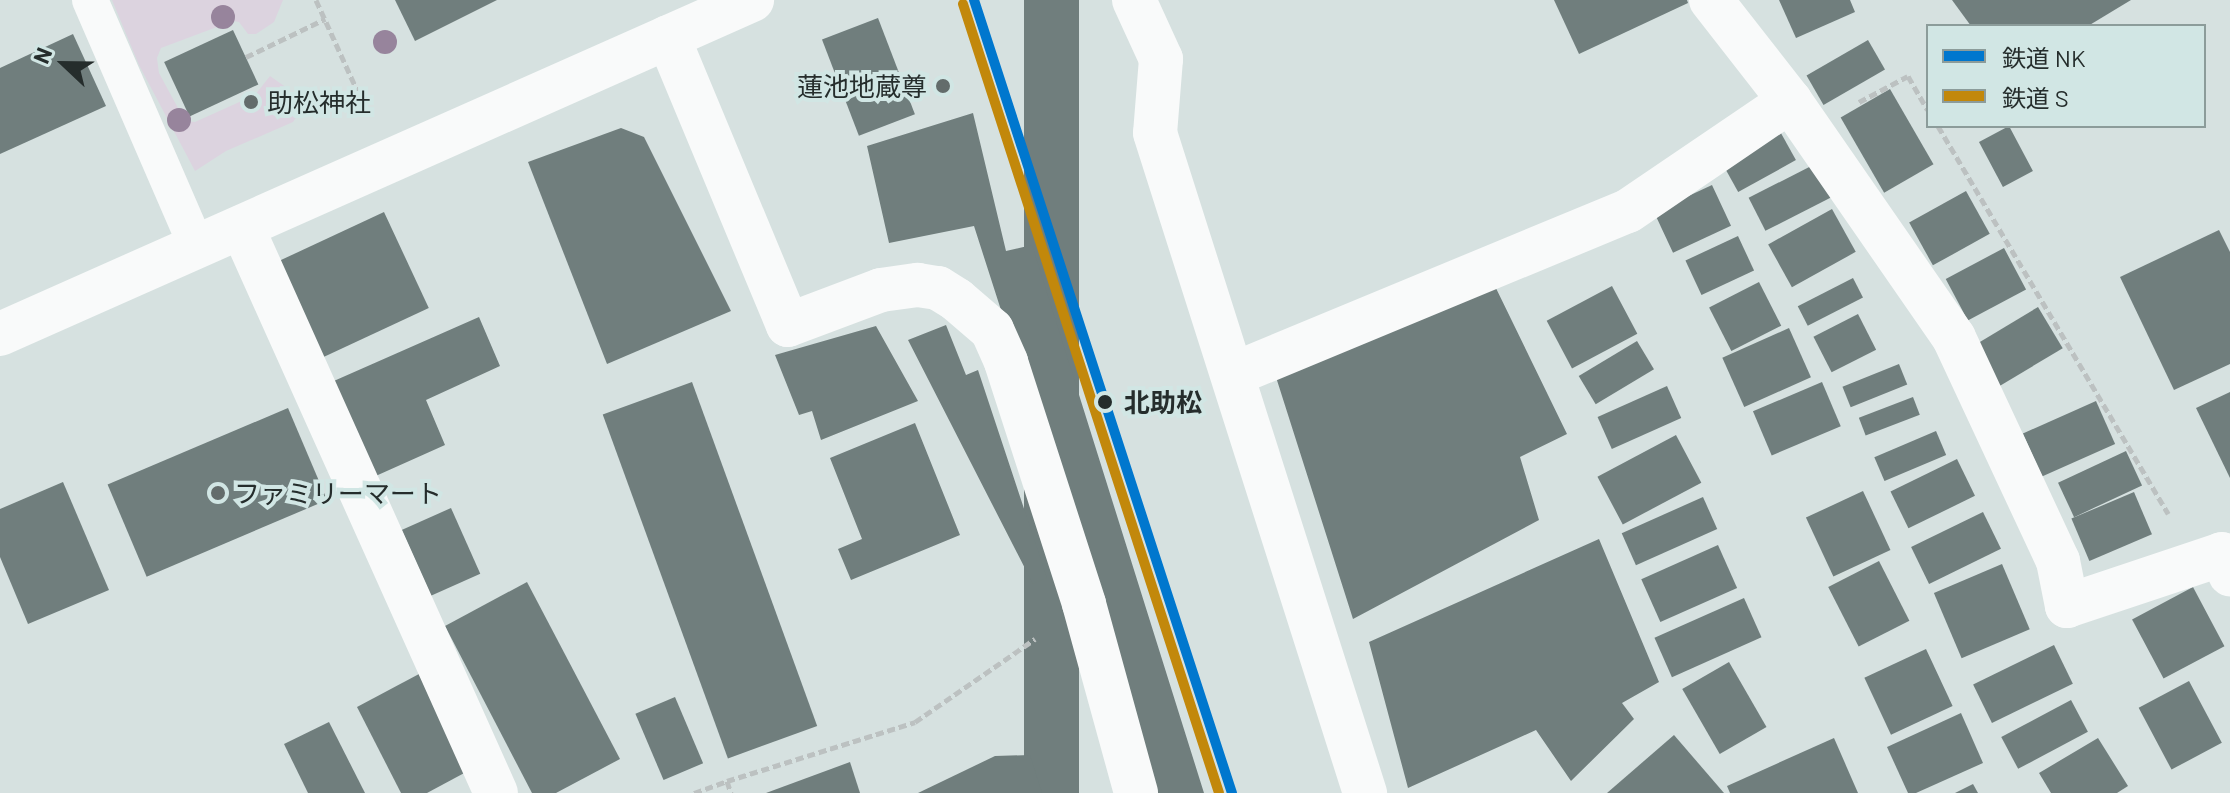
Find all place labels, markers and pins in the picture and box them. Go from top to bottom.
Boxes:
place label: 蓮池地蔵尊 [797,70,927,102]
marker: 蓮池地蔵尊 [934,77,952,95]
place label: 助松神社 [267,86,371,118]
marker: 助松神社 [242,93,260,111]
place label: 北助松 [1124,386,1202,418]
marker: 北助松 [1093,390,1117,414]
place label: ファミリーマート [234,477,442,509]
marker: ファミリーマート [209,484,227,502]

